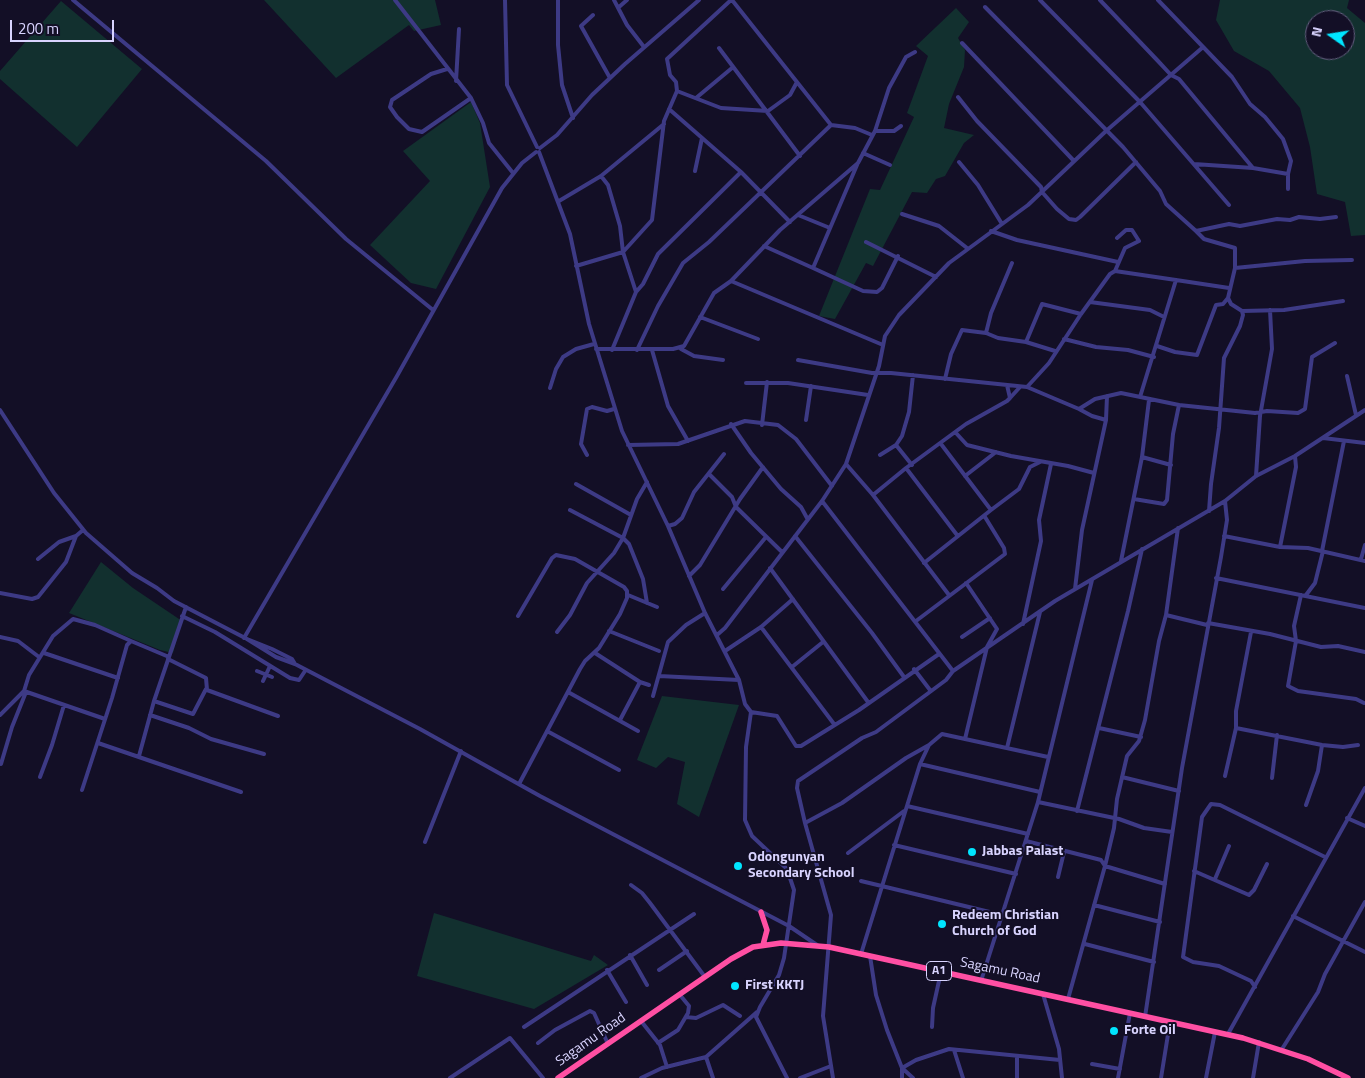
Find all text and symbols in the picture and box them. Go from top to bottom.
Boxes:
scale bar [12,10,116,42]
north arrow [1305,10,1355,60]
text: 200 m [18,17,59,40]
text: N [1305,25,1327,39]
place label: Jabbas Palast [982,844,1063,860]
marker: Jabbas Palast [966,846,978,858]
place label: Odongunyan Secondary School [748,850,855,882]
marker: Odongunyan Secondary School [732,860,744,872]
place label: Redeem Christian Church of God [952,908,1059,940]
marker: Redeem Christian Church of God [936,918,948,930]
street label: Sagamu Road [958,954,1042,988]
road number: A1 [926,961,952,980]
place label: First KKTJ [745,978,804,994]
marker: First KKTJ [729,980,741,992]
street label: Sagamu Road [553,1010,629,1070]
place label: Forte Oil [1124,1023,1176,1039]
marker: Forte Oil [1108,1025,1120,1037]

